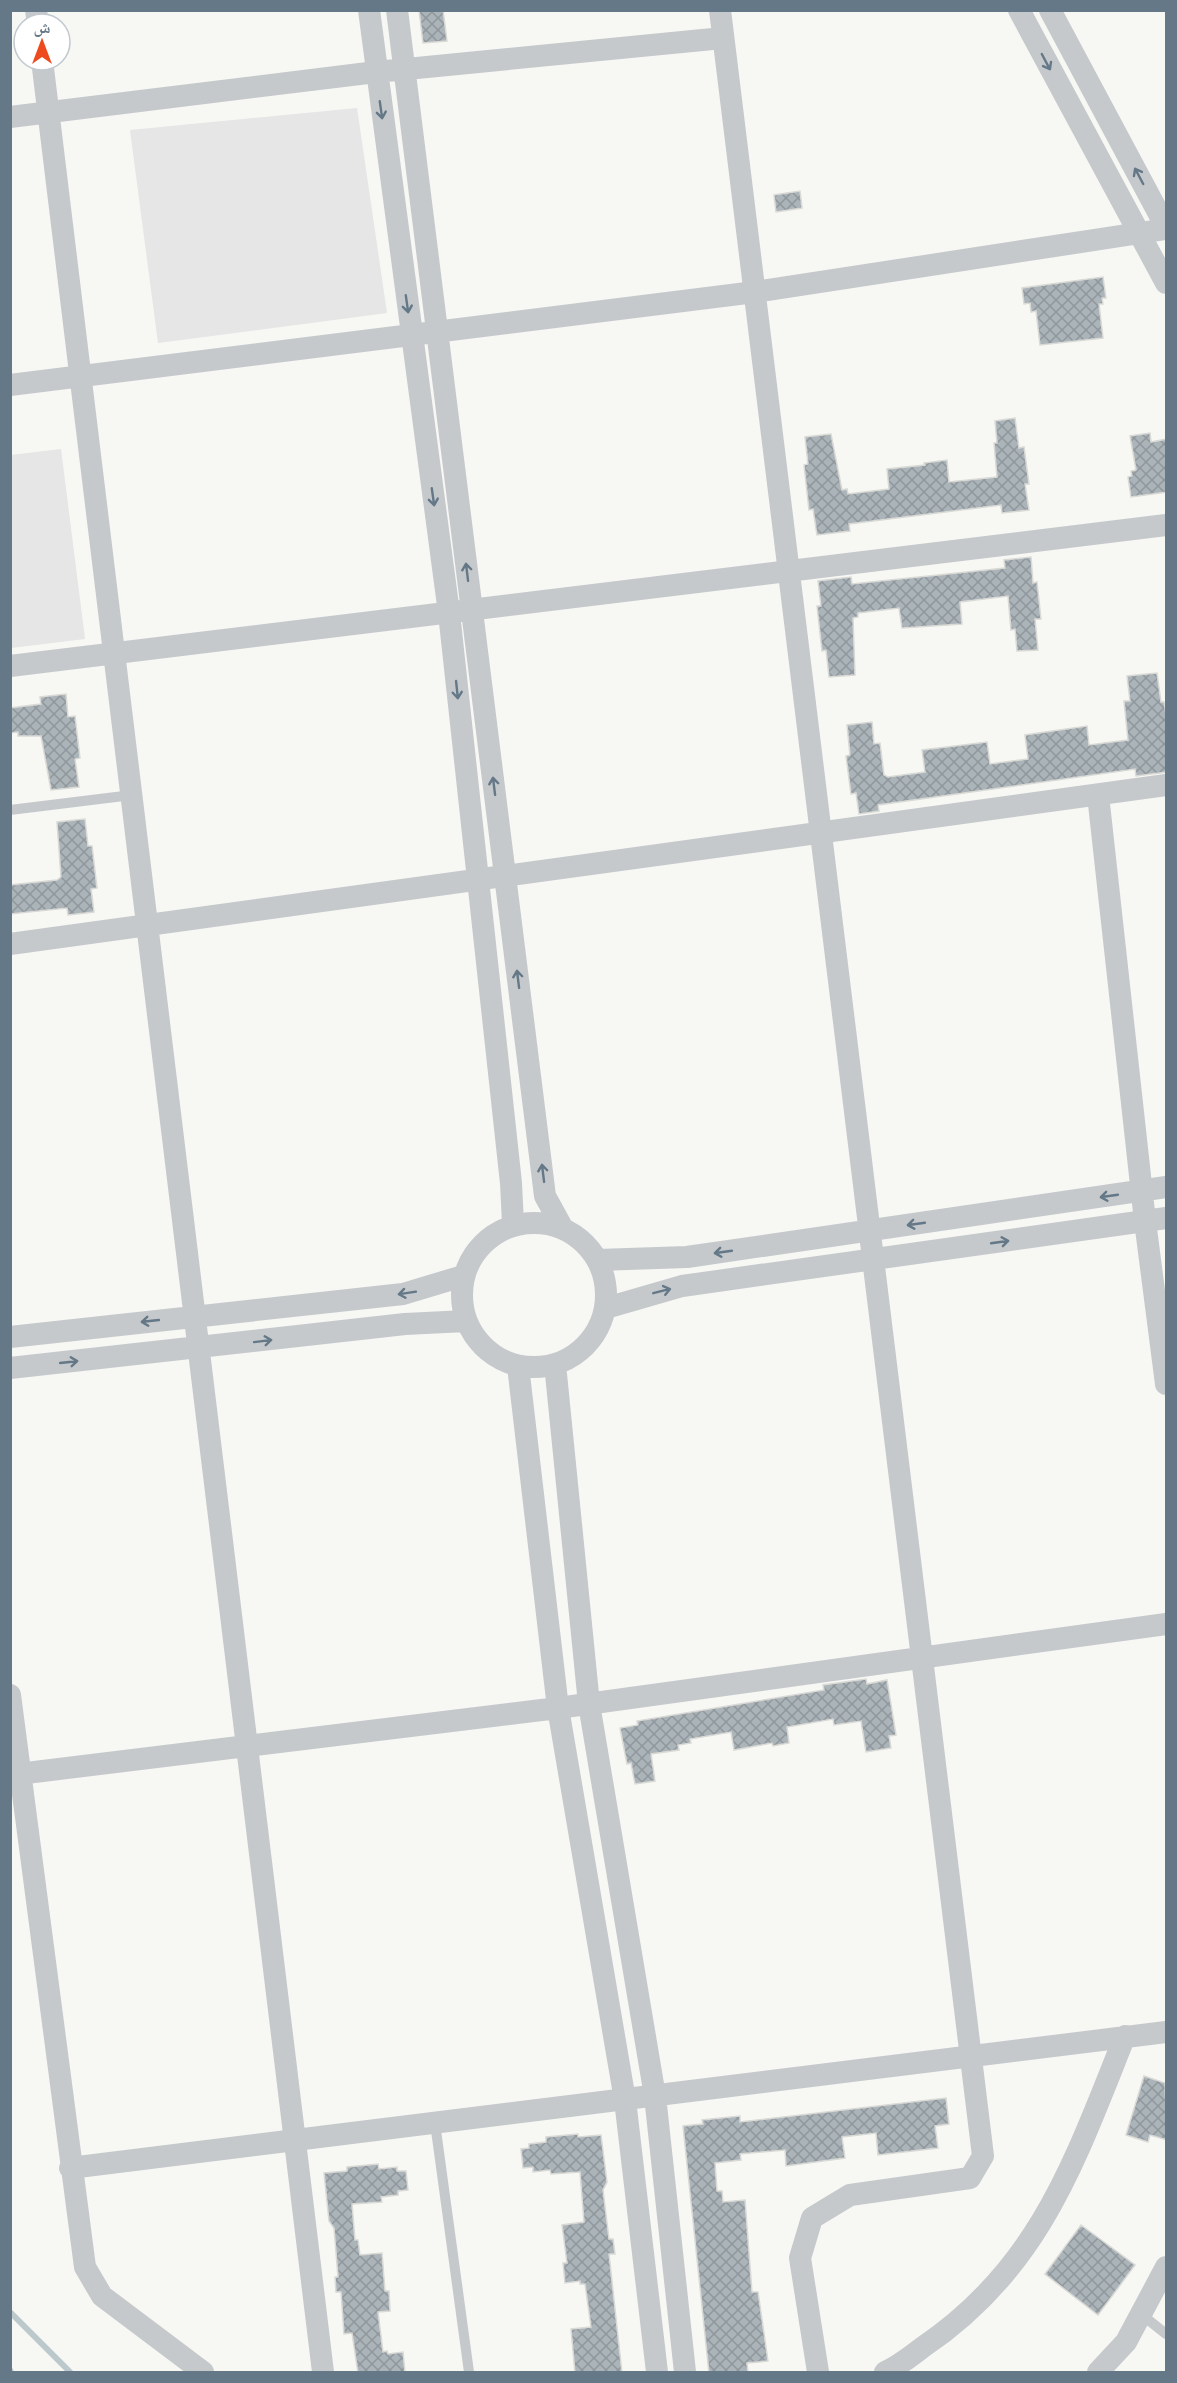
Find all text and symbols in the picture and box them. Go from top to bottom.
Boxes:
north arrow [12,12,72,72]
text: ش [34,16,51,38]
one-way arrow [1041,53,1053,71]
one-way arrow [376,100,387,120]
one-way arrow [1133,167,1144,185]
one-way arrow [402,293,413,313]
one-way arrow [428,486,439,506]
one-way arrow [462,562,473,582]
one-way arrow [452,680,463,700]
one-way arrow [489,776,500,796]
one-way arrow [513,970,524,990]
one-way arrow [537,1163,548,1183]
one-way arrow [1099,1190,1119,1201]
one-way arrow [906,1218,926,1229]
one-way arrow [990,1236,1009,1247]
one-way arrow [713,1246,733,1257]
one-way arrow [652,1284,671,1296]
one-way arrow [398,1288,417,1299]
one-way arrow [141,1316,161,1327]
one-way arrow [252,1335,272,1346]
one-way arrow [58,1356,78,1367]

